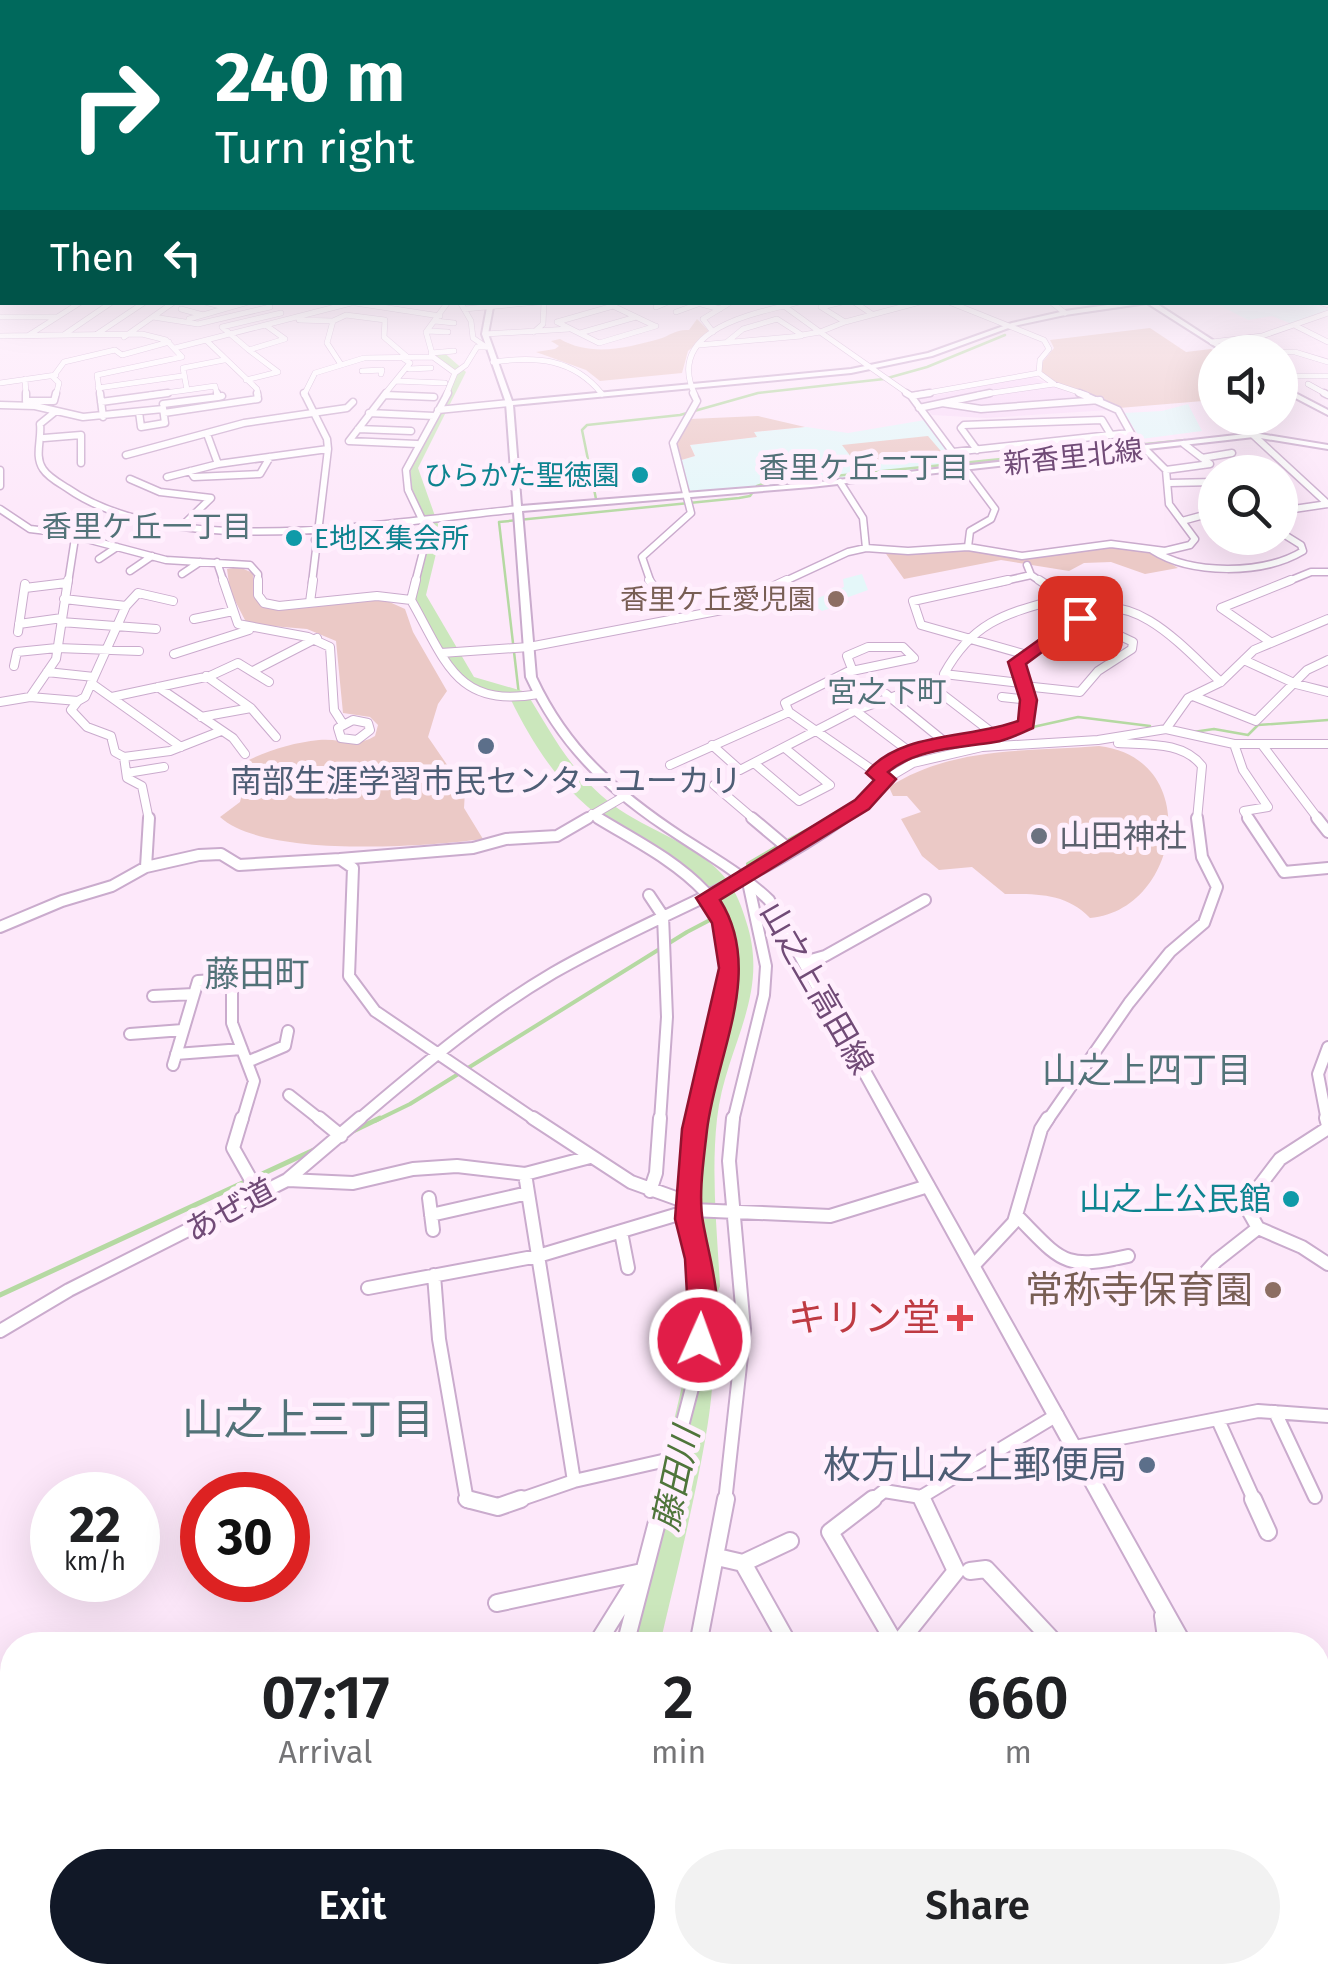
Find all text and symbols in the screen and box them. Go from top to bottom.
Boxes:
text: 240 m [215,36,405,120]
icon: right [50,40,180,170]
text: Turn right [215,121,414,175]
icon: left [155,230,210,285]
text: Then [50,235,135,281]
map controls [1198,335,1298,555]
button: sound [1198,335,1298,435]
street label: 新香里北線 [1002,433,1144,481]
district label: 香里ケ丘二丁目 [759,450,969,486]
button: search [1198,455,1298,555]
place label: ひらかた聖徳園 [424,459,620,492]
marker: ひらかた聖徳園 [629,464,651,486]
district label: 香里ケ丘一丁目 [42,509,252,545]
place label: E地区集会所 [314,522,469,555]
marker: E地区集会所 [283,527,305,549]
pin [1038,576,1123,661]
place label: 香里ケ丘愛児園 [620,583,816,616]
marker: 香里ケ丘愛児園 [825,588,847,610]
icon: arrive [1053,591,1108,646]
district label: 宮之下町 [827,674,947,710]
marker: 南部生涯学習市民センターユーカリ [475,735,497,757]
place label: 南部生涯学習市民センターユーカリ [230,762,742,800]
place label: 山田神社 [1059,817,1187,855]
marker: 山田神社 [1028,825,1050,847]
street label: 山之上高田線 [753,895,881,1081]
district label: 藤田町 [204,953,310,995]
district label: 山之上四丁目 [1042,1049,1252,1091]
street label: あぜ道 [179,1171,281,1249]
place label: 山之上公民館 [1079,1180,1271,1218]
marker: 山之上公民館 [1280,1188,1302,1210]
place label: 常称寺保育園 [1025,1267,1253,1313]
marker: 常称寺保育園 [1262,1279,1284,1301]
position arrow [648,1288,752,1392]
place label: キリン堂 [788,1295,940,1341]
marker: キリン堂 [949,1307,971,1329]
district label: 山之上三丁目 [182,1395,434,1445]
water label: 藤田川 [645,1419,708,1535]
place label: 枚方山之上郵便局 [823,1442,1127,1488]
marker: 枚方山之上郵便局 [1136,1454,1158,1476]
speed limit sign: 30 [180,1472,310,1602]
text: 22 [69,1495,121,1555]
text: km/h [64,1547,126,1577]
text: 07:17 [261,1662,390,1734]
text: 2 [663,1662,694,1734]
text: 660 [967,1662,1069,1734]
text: Arrival [279,1733,372,1771]
text: min [651,1733,706,1771]
text: m [1004,1733,1032,1771]
button: Exit [50,1849,655,1964]
button: Share [675,1849,1280,1964]

